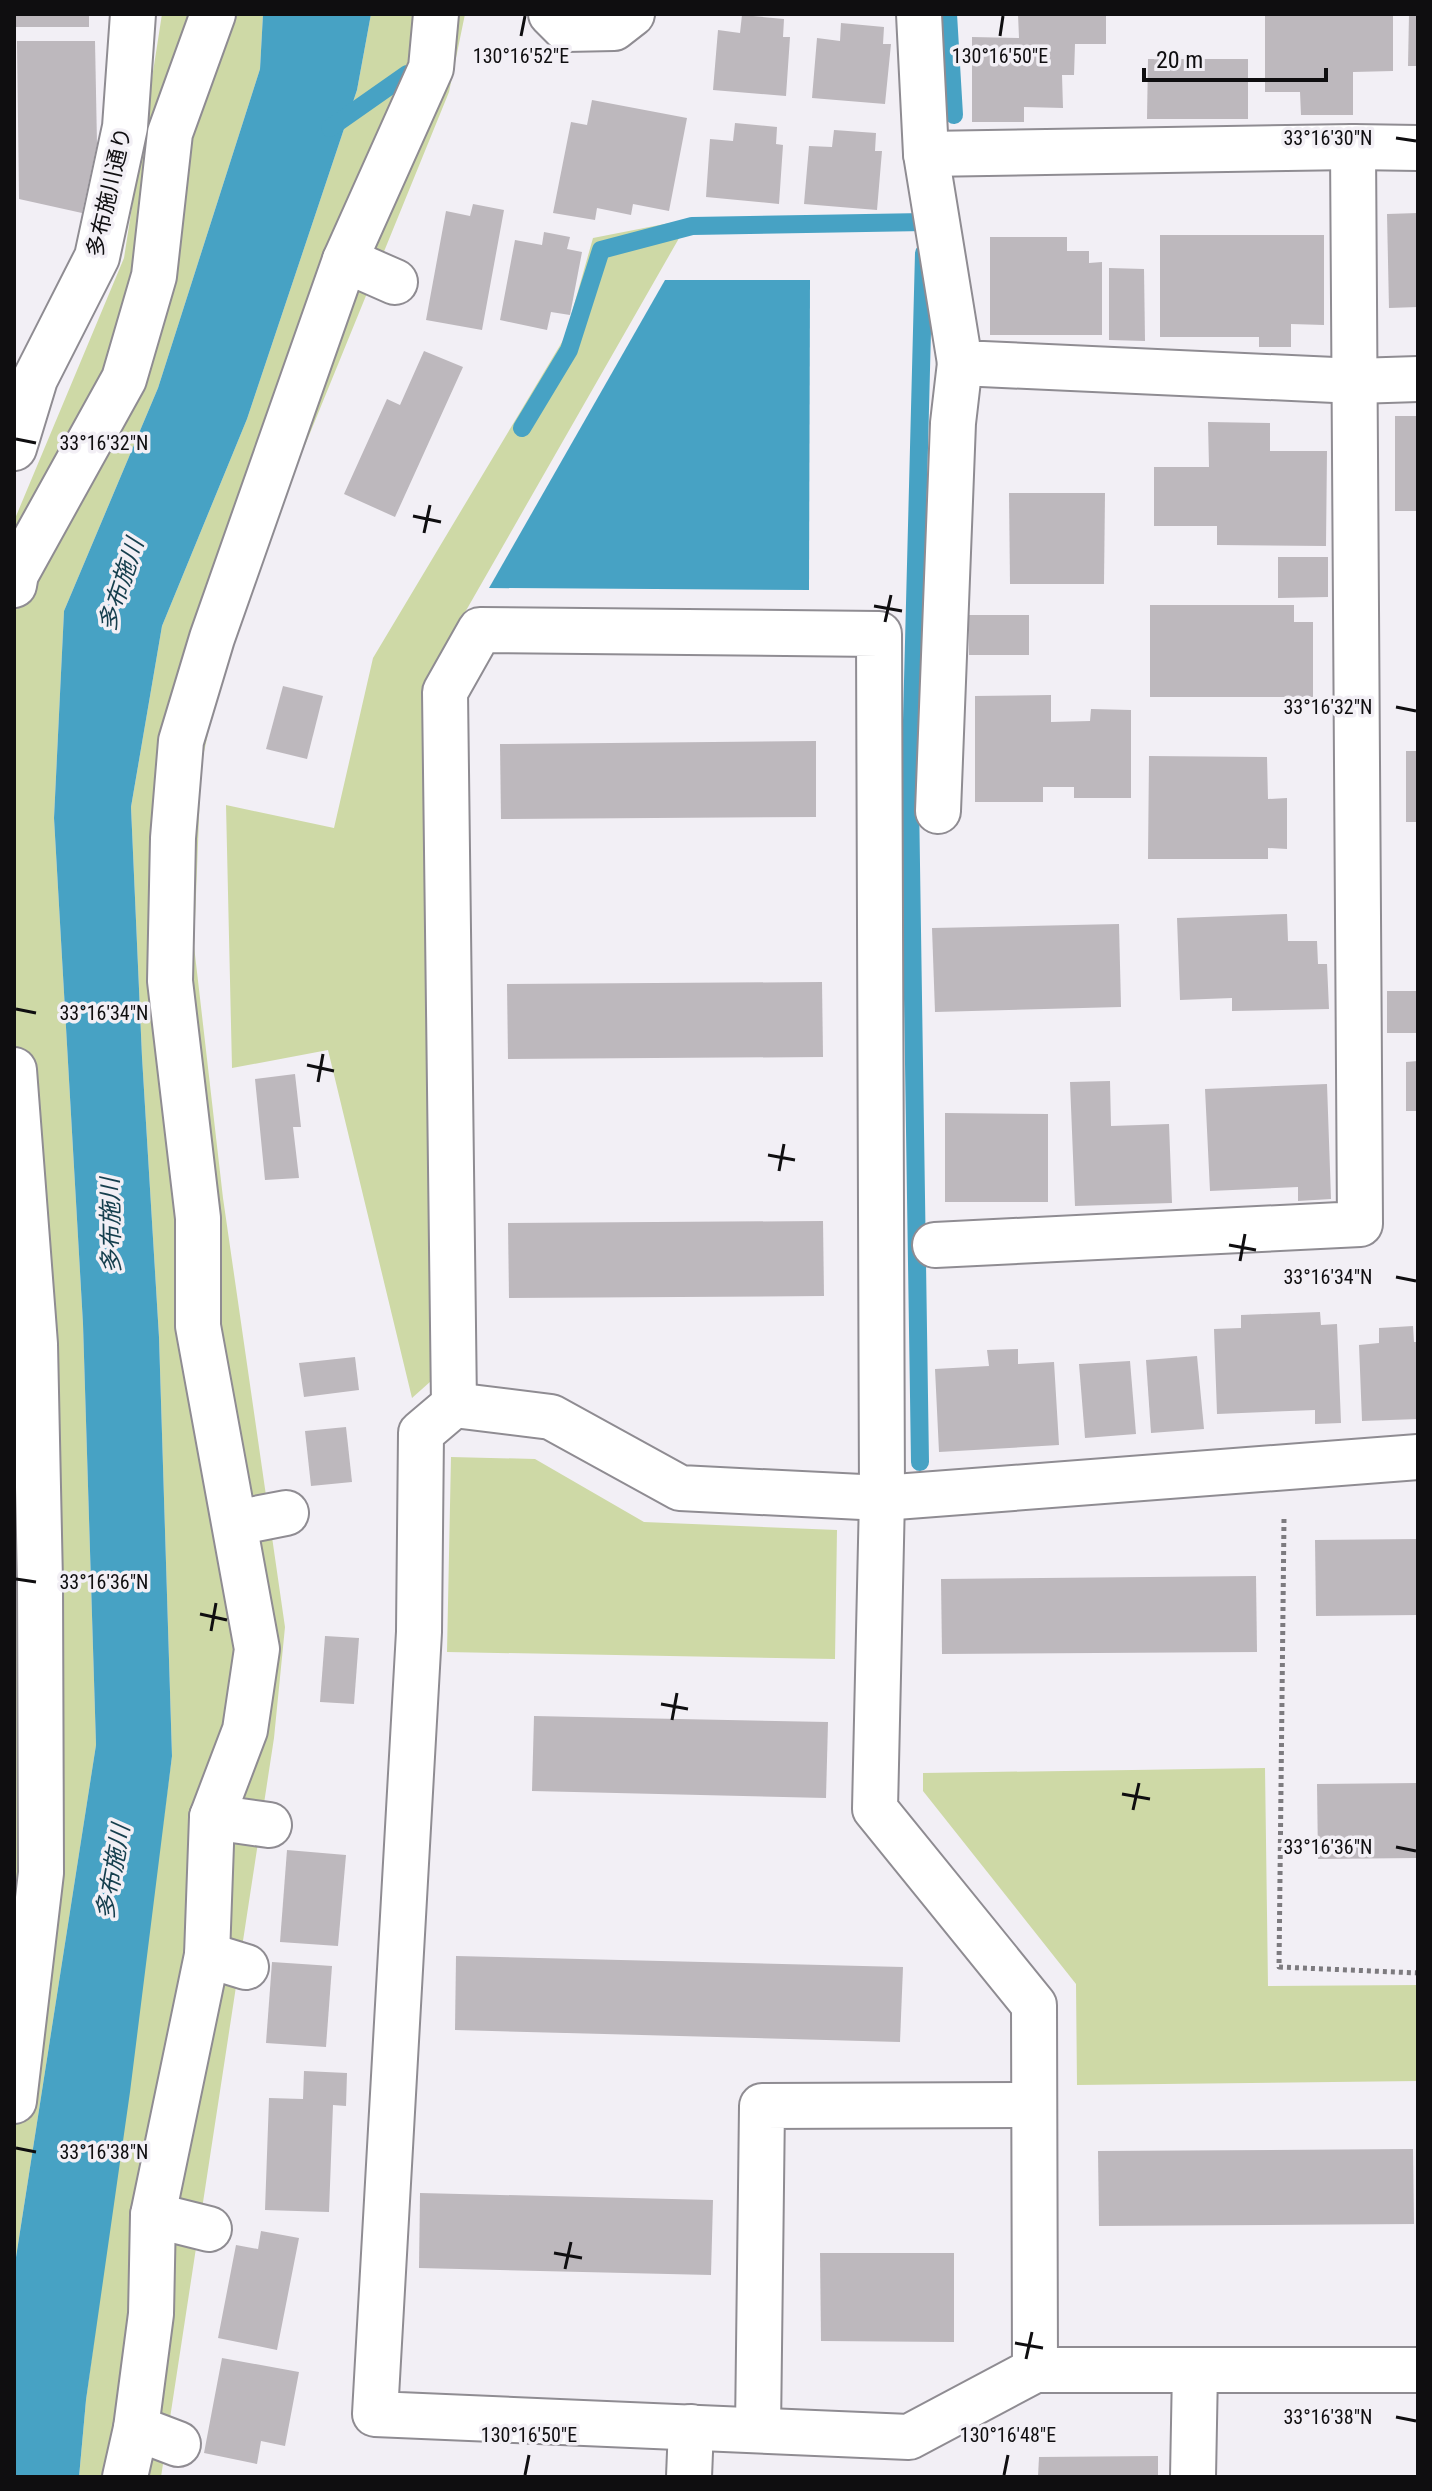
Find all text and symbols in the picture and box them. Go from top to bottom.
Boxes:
scale bar [1144,32,1326,82]
text: 130°16'52"E [473,44,569,68]
text: 130°16'50"E [952,44,1048,68]
text: 20 m [1156,46,1203,74]
street label: 多布施川通り [82,125,136,259]
text: 33°16'30"N [1283,126,1373,150]
text: 33°16'32"N [59,431,149,455]
water label: 多布施川 [93,532,150,635]
text: 33°16'32"N [1283,695,1373,719]
text: 33°16'34"N [59,1001,149,1025]
water label: 多布施川 [96,1175,126,1274]
text: 33°16'34"N [1283,1265,1373,1289]
text: 33°16'36"N [59,1570,149,1594]
water label: 多布施川 [91,1819,136,1922]
text: 33°16'36"N [1283,1835,1373,1859]
text: 33°16'38"N [59,2140,149,2164]
text: 33°16'38"N [1283,2405,1373,2429]
text: 130°16'50"E [481,2423,577,2447]
text: 130°16'48"E [960,2423,1056,2447]

